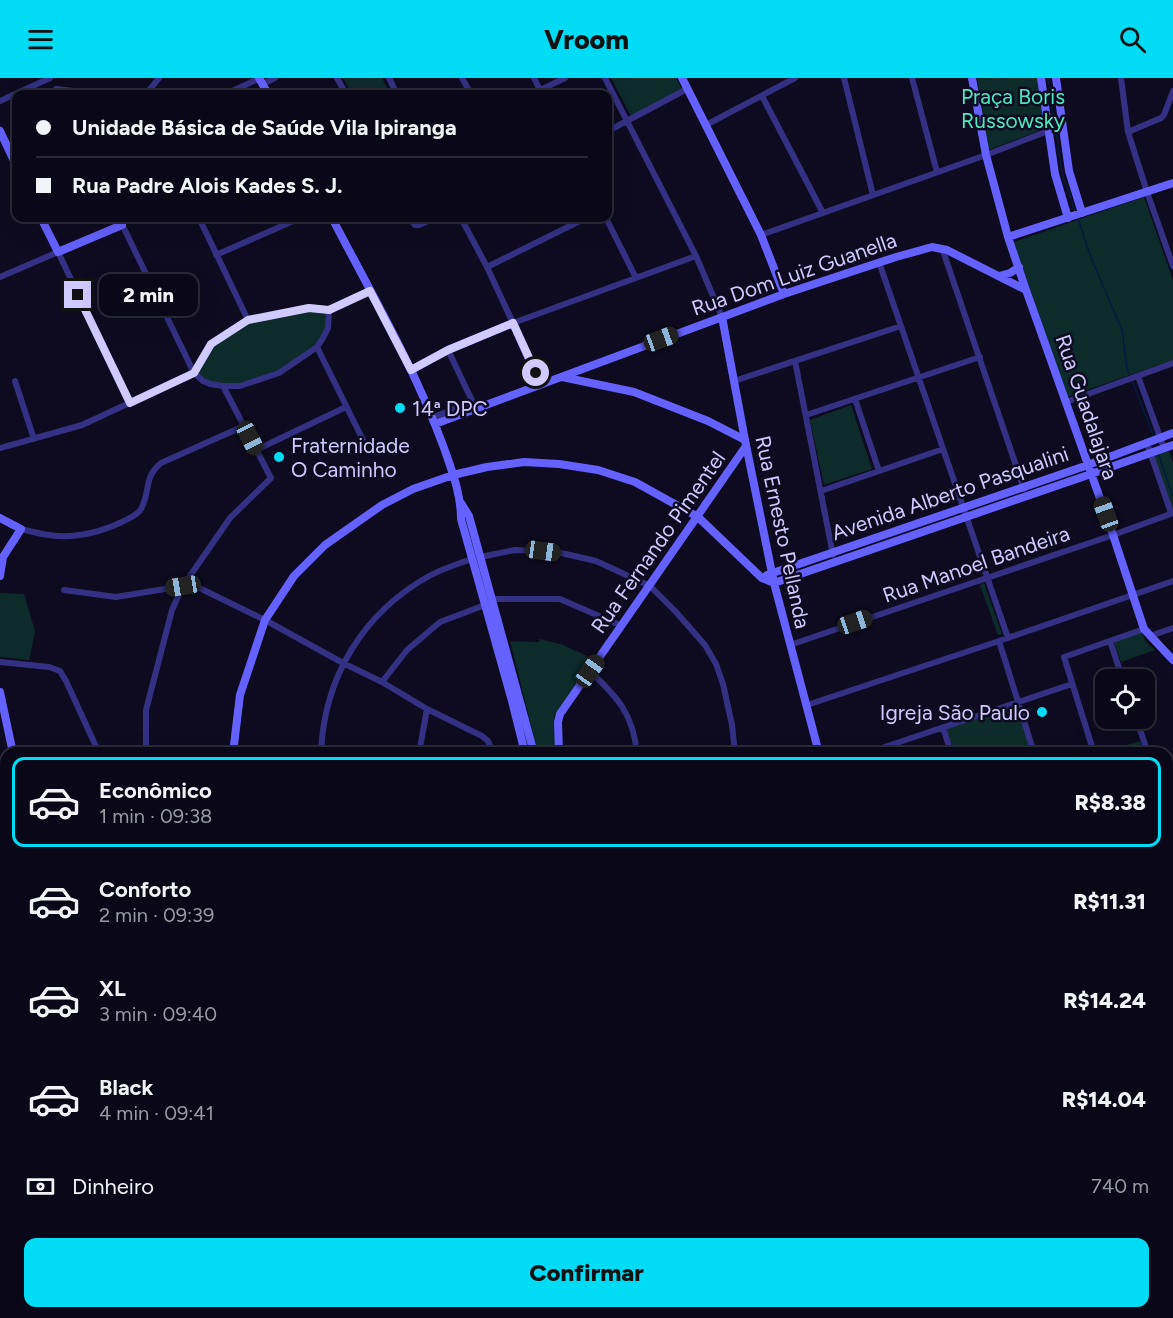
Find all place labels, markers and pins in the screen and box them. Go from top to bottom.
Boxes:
place label: 14ª DPC [412,396,488,421]
marker: 14ª DPC [393,401,407,415]
place label: Fraternidade O Caminho [291,433,410,482]
marker: Fraternidade O Caminho [272,450,286,464]
place label: Igreja São Paulo [880,700,1030,725]
marker: Igreja São Paulo [1035,705,1049,719]

